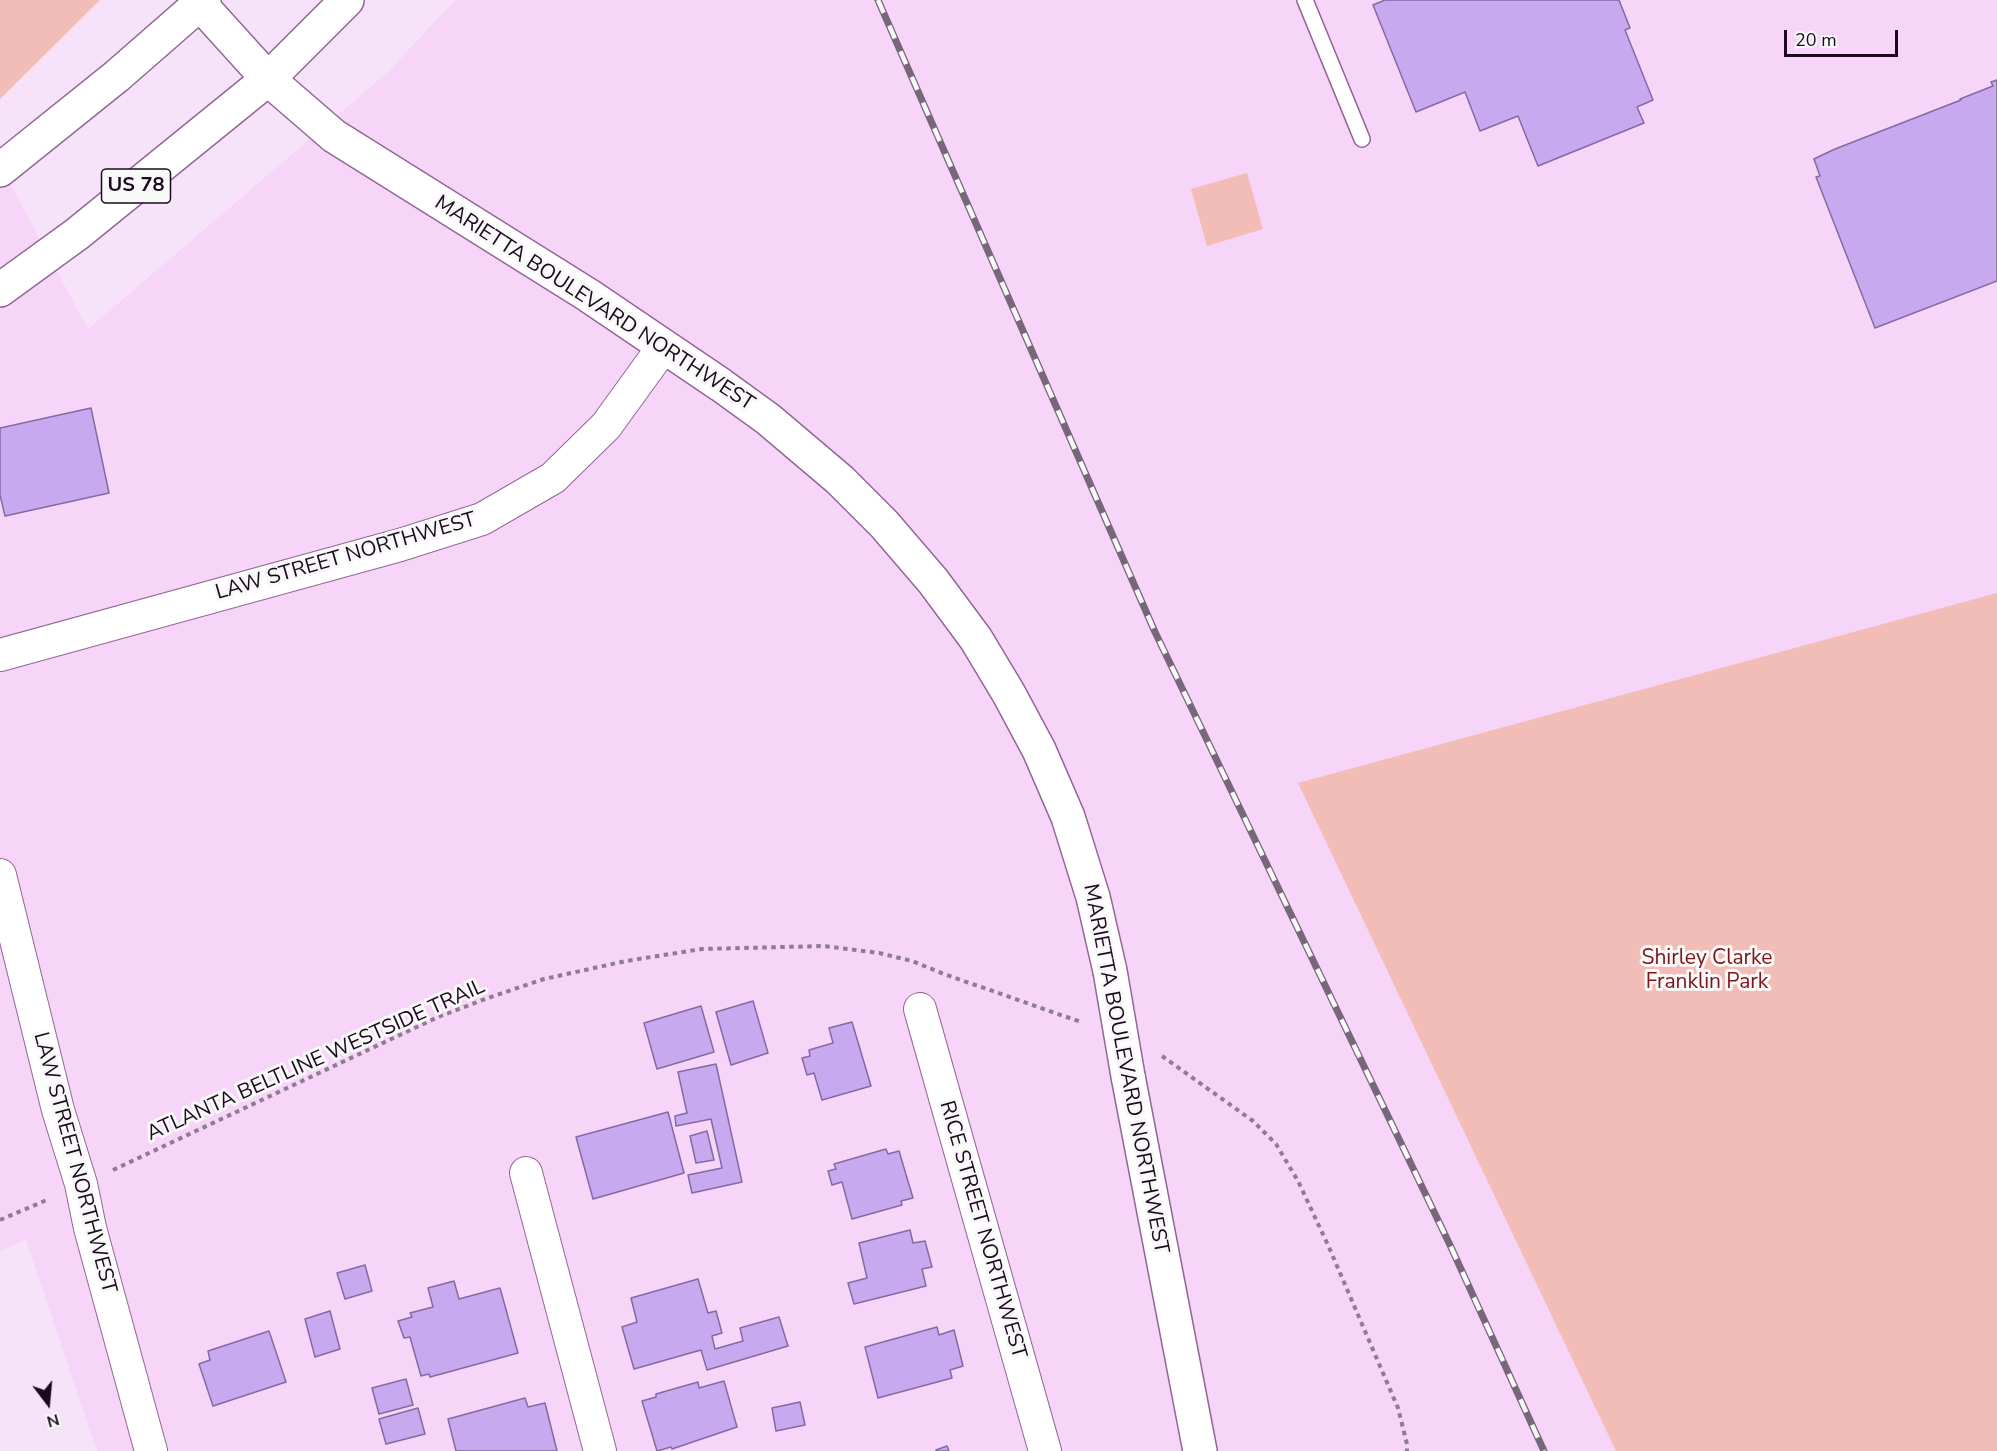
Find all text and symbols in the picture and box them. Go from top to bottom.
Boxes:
scale bar [1787,18,1901,56]
text: 20 m [1795,28,1837,52]
road number: US 78 [102,169,170,203]
street label: MARIETTA BOULEVARD NORTHWEST [429,191,759,417]
street label: LAW STREET NORTHWEST [213,508,479,606]
street label: MARIETTA BOULEVARD NORTHWEST [1077,882,1173,1256]
park label: Shirley Clarke Franklin Park [1642,946,1772,996]
street label: ATLANTA BELTLINE WESTSIDE TRAIL [143,975,489,1147]
street label: LAW STREET NORTHWEST [27,1030,121,1296]
street label: RICE STREET NORTHWEST [933,1098,1031,1362]
north arrow [18,1373,78,1433]
text: N [44,1408,62,1433]

